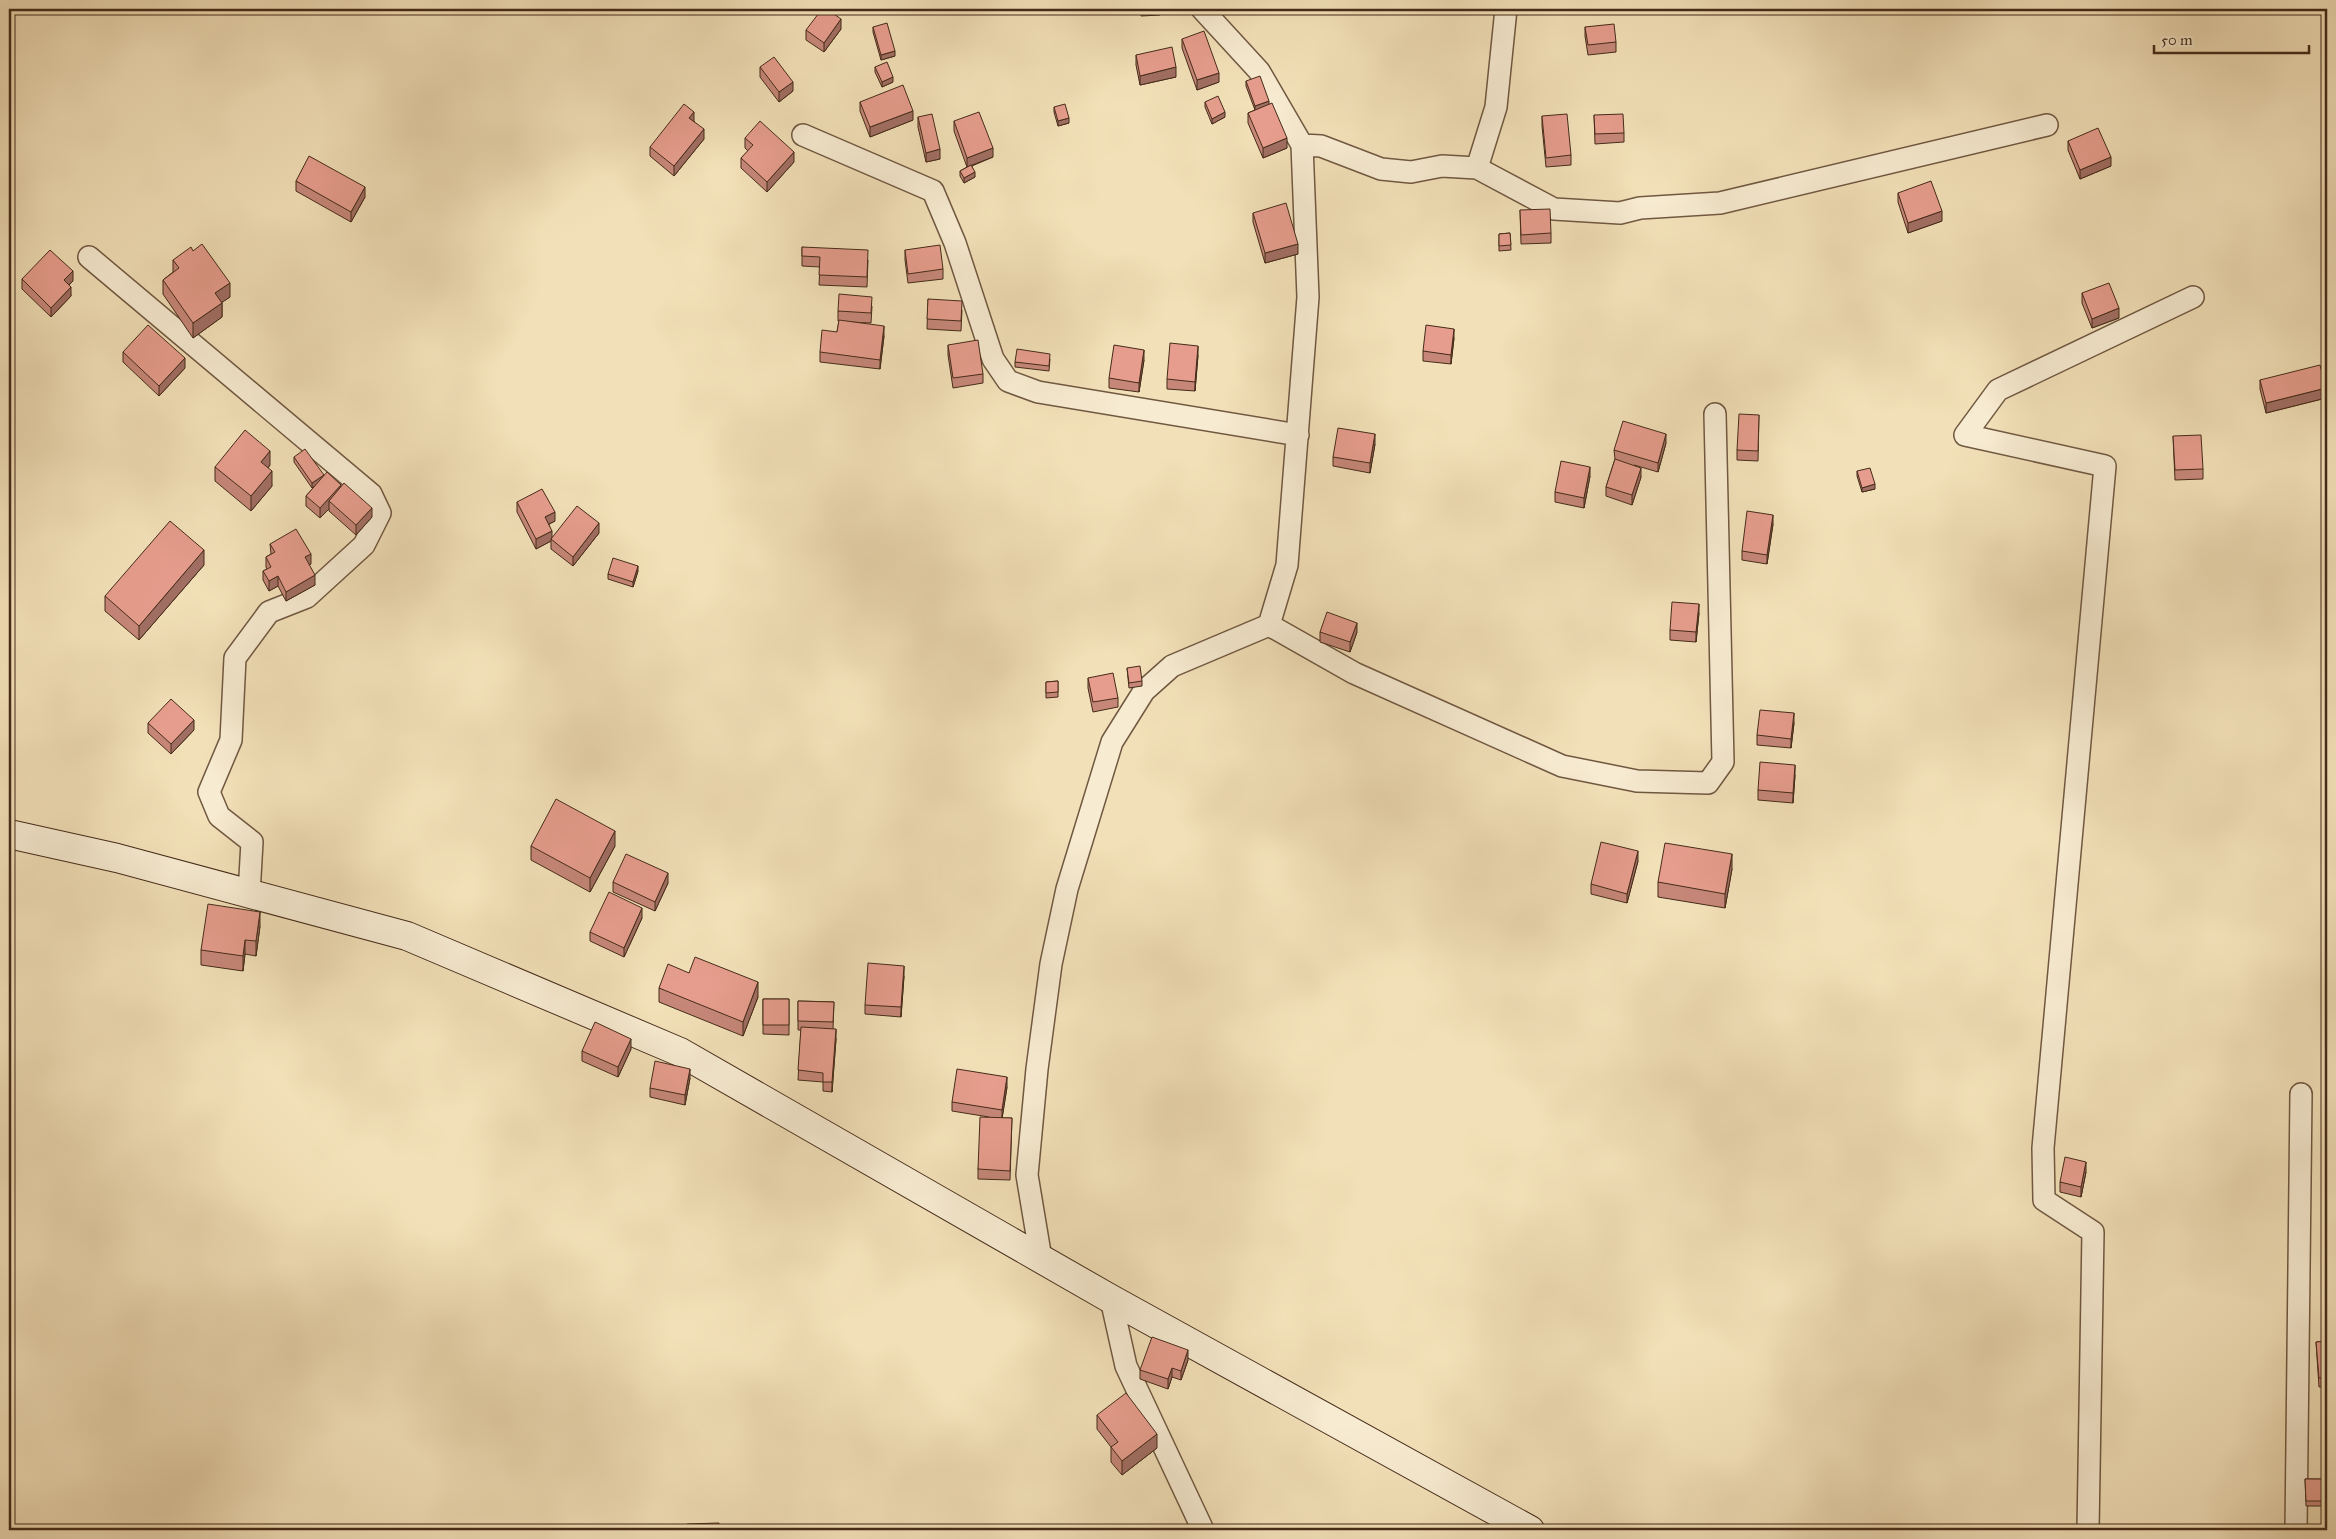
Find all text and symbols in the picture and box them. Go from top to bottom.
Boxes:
scale bar [2154,22,2308,54]
text: 50 m [2161,31,2193,49]

